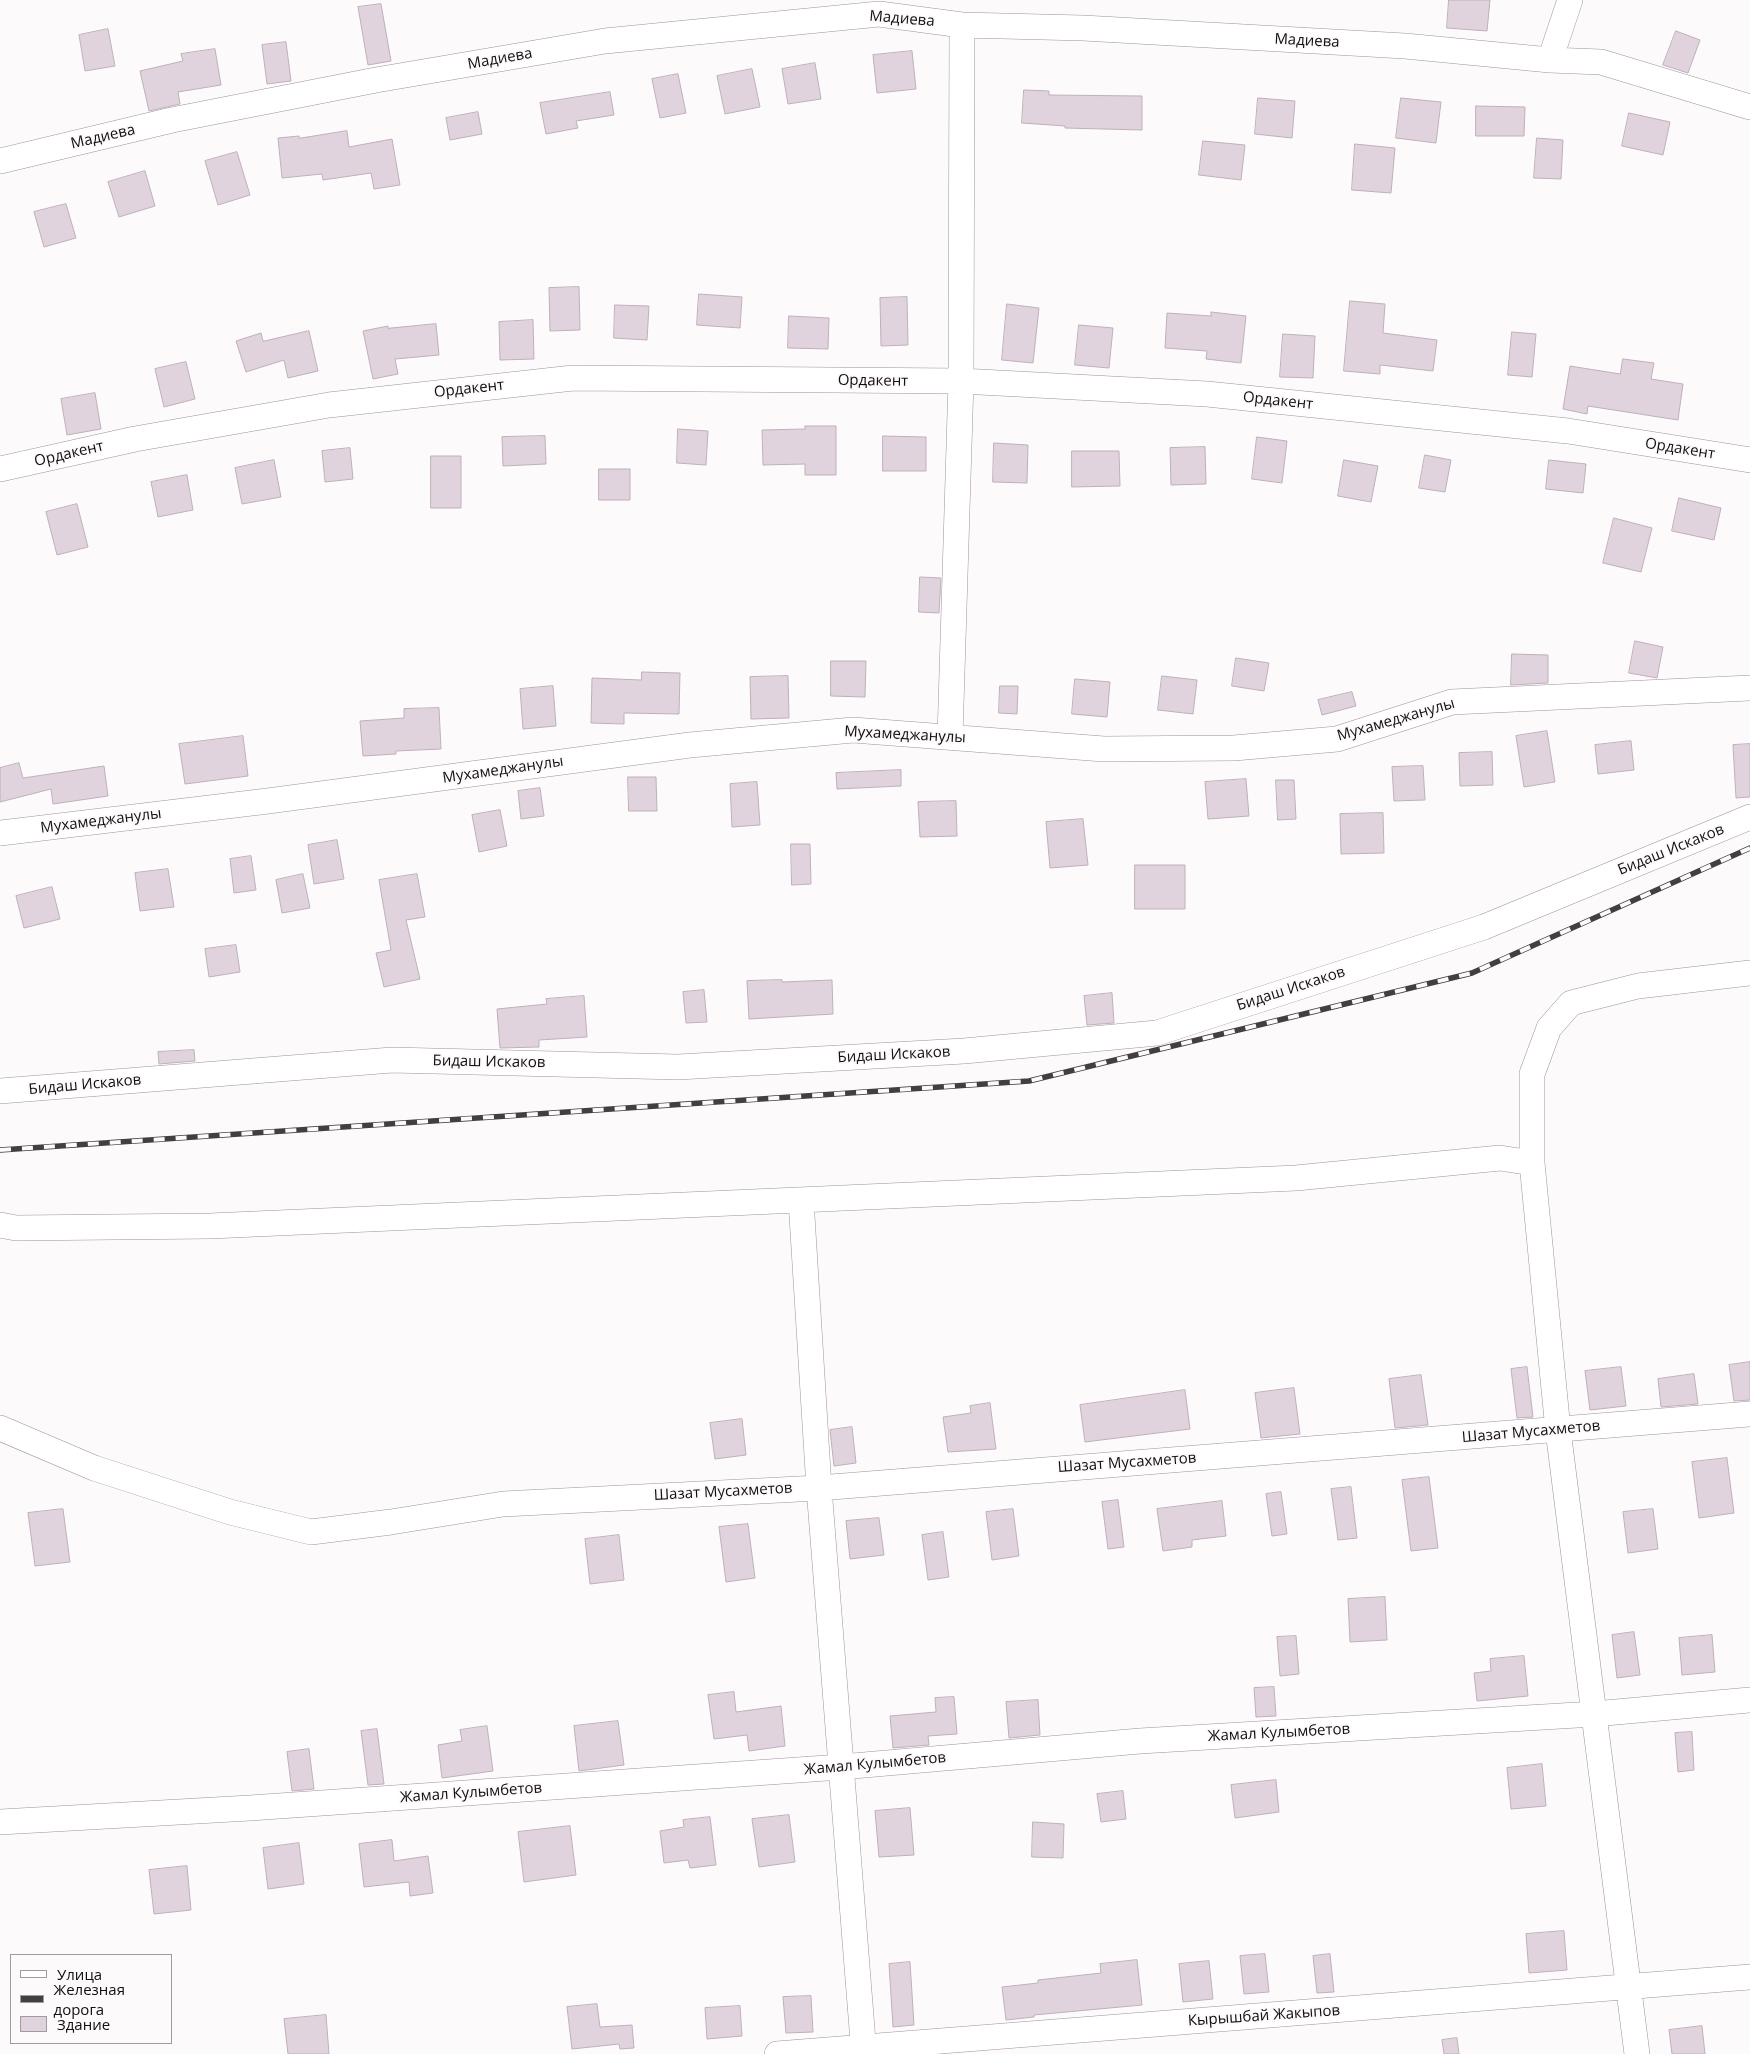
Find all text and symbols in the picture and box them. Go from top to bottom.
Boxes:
street label: Мадиева [869,7,935,31]
street label: Мадиева [1274,30,1340,52]
street label: Мадиева [466,44,534,74]
street label: Мадиева [69,121,137,153]
street label: Ордакент [838,371,908,391]
street label: Ордакент [433,376,505,402]
street label: Ордакент [1242,388,1314,414]
street label: Ордакент [1644,435,1716,463]
street label: Ордакент [33,437,105,471]
street label: Мухамеджанулы [1335,695,1457,745]
street label: Мухамеджанулы [844,723,966,747]
street label: Мухамеджанулы [441,753,565,787]
street label: Мухамеджанулы [40,805,162,837]
street label: Бидаш Искаков [1615,820,1727,880]
street label: Бидаш Искаков [1235,963,1347,1015]
street label: Бидаш Искаков [837,1043,951,1067]
street label: Бидаш Искаков [432,1052,546,1072]
street label: Бидаш Искаков [28,1071,142,1099]
street label: Шазат Мусахметов [1461,1417,1601,1447]
street label: Шазат Мусахметов [1057,1449,1197,1477]
street label: Шазат Мусахметов [653,1479,793,1505]
street label: Жамал Кулымбетов [1207,1720,1351,1746]
street label: Жамал Кулымбетов [803,1749,947,1779]
street label: Жамал Кулымбетов [399,1779,543,1807]
legend [10,1954,172,2044]
text: Улица [57,1964,102,1984]
text: Железная дорога [54,1979,125,2019]
street label: Кырышбай Жакыпов [1187,2002,1341,2030]
text: Здание [57,2014,110,2034]

